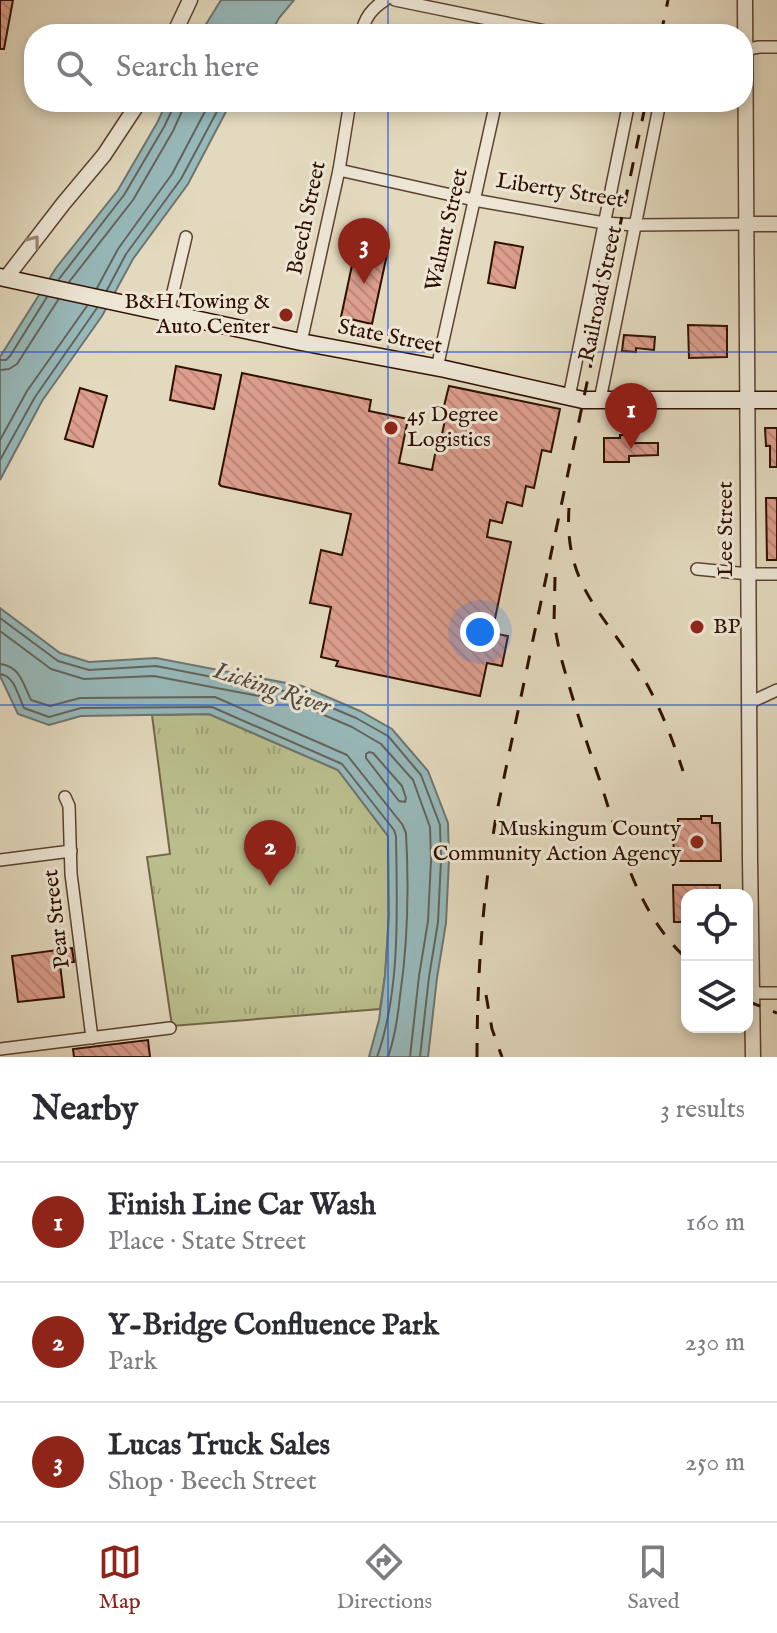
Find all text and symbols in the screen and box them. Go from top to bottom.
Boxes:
search box [24,24,753,112]
icon: search [52,46,96,90]
text: Search here [116,49,259,87]
street label: Beech Street [281,158,333,277]
street label: Walnut Street [419,165,475,294]
street label: Liberty Street [494,167,626,215]
pin: 3 [338,218,390,284]
street label: Railroad Street [573,223,629,365]
one-way arrow [25,235,39,249]
place label: B&H Towing & Auto Center [124,288,270,341]
marker: B&H Towing & Auto Center [277,306,295,324]
street label: State Street [336,313,445,361]
pin: 1 [605,383,657,449]
place label: 45 Degree Logistics [407,401,498,454]
marker: 45 Degree Logistics [382,419,400,437]
street label: Lee Street [712,481,740,577]
your location [460,612,500,652]
place label: BP [713,613,740,641]
marker: BP [688,618,706,636]
water label: Licking River [208,655,336,723]
place label: Muskingum County Community Action Agency [433,815,681,868]
pin: 2 [244,820,296,886]
marker: Muskingum County Community Action Agency [688,833,706,851]
street label: Pear Street [37,867,77,970]
map controls [681,889,753,1033]
button: locate [681,889,753,961]
button: layers [681,961,753,1033]
text: Nearby [32,1088,138,1131]
text: 3 results [660,1093,745,1126]
text: Finish Line Car Wash [108,1187,376,1225]
text: 1 [53,1206,63,1239]
text: 160 m [686,1206,745,1239]
text: Place · State Street [108,1225,306,1258]
text: Y-Bridge Confluence Park [108,1307,439,1345]
text: 2 [52,1326,64,1359]
text: 230 m [685,1326,745,1359]
text: Park [108,1345,157,1378]
text: Lucas Truck Sales [108,1427,330,1465]
text: 3 [53,1446,63,1479]
text: 250 m [685,1446,745,1479]
text: Shop · Beech Street [108,1465,317,1498]
tab: Map [98,1540,142,1616]
tab: Directions [337,1540,432,1616]
tab: Saved [627,1540,679,1616]

